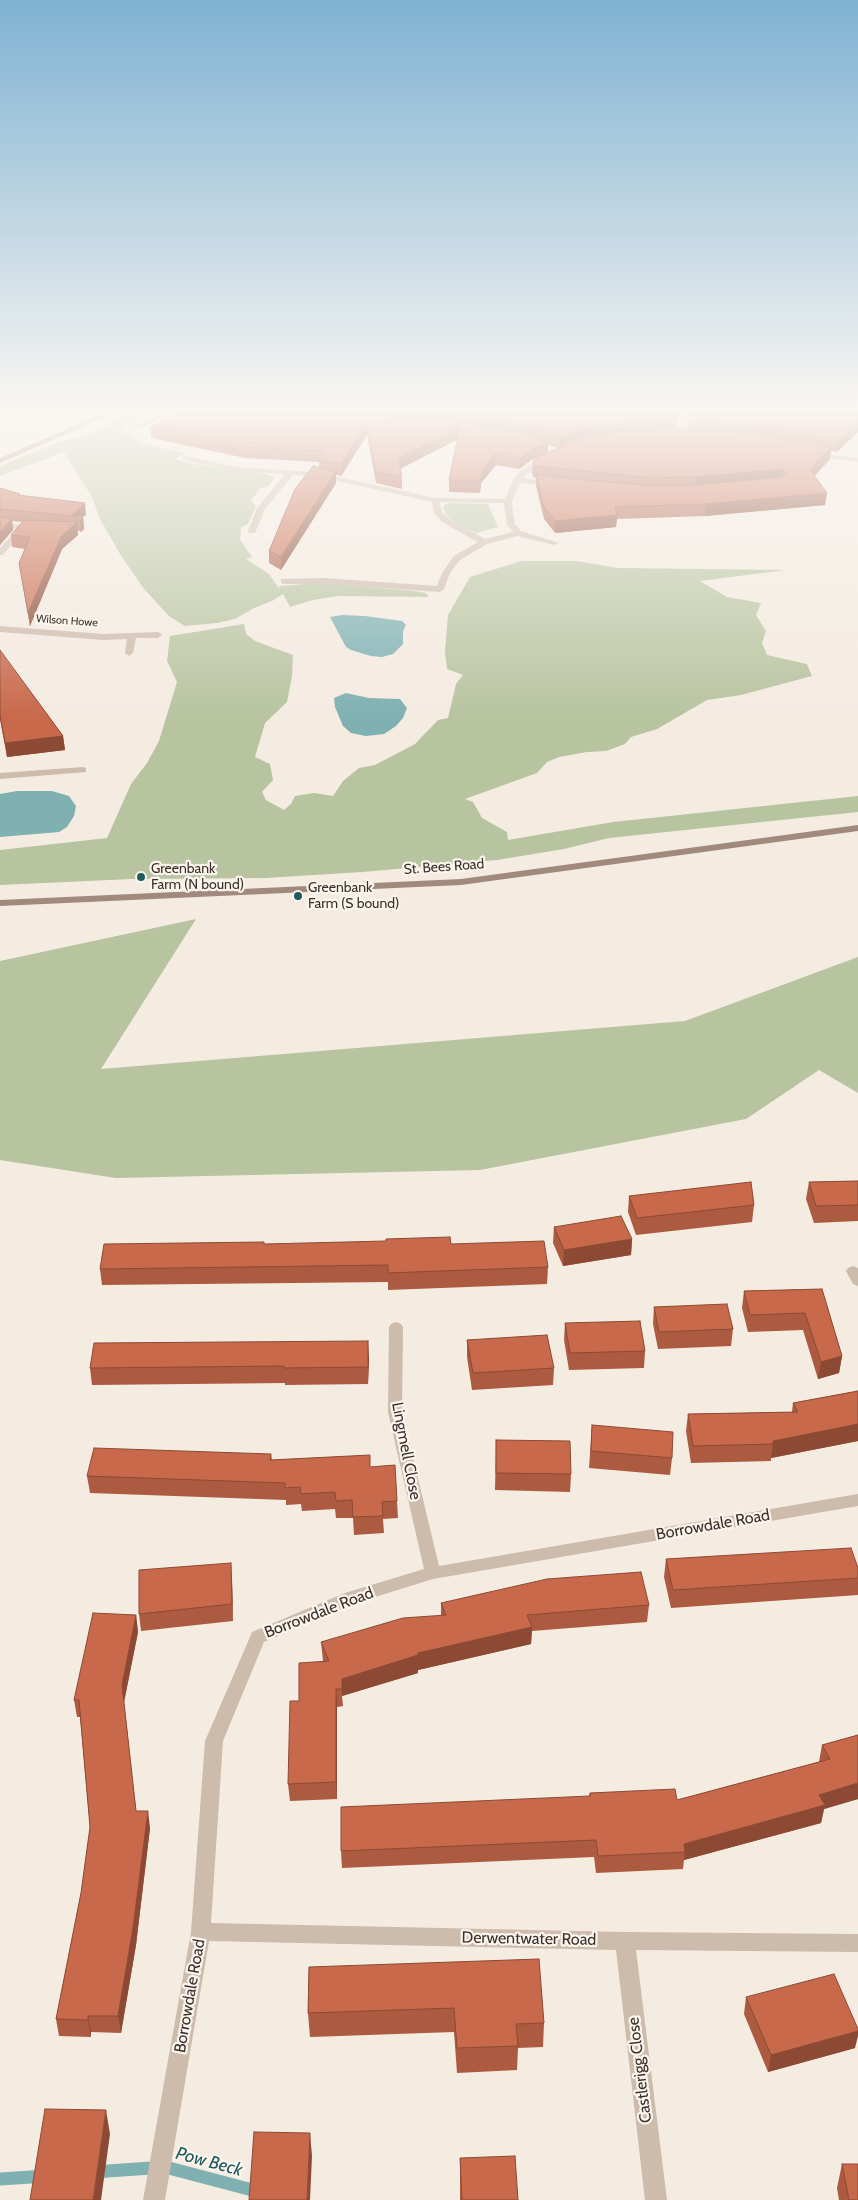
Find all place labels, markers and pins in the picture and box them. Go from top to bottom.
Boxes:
place label: Greenbank Farm (N bound) [151,861,244,894]
marker: Greenbank Farm (N bound) [135,871,147,883]
place label: Greenbank Farm (S bound) [308,880,399,912]
marker: Greenbank Farm (S bound) [292,890,304,902]

